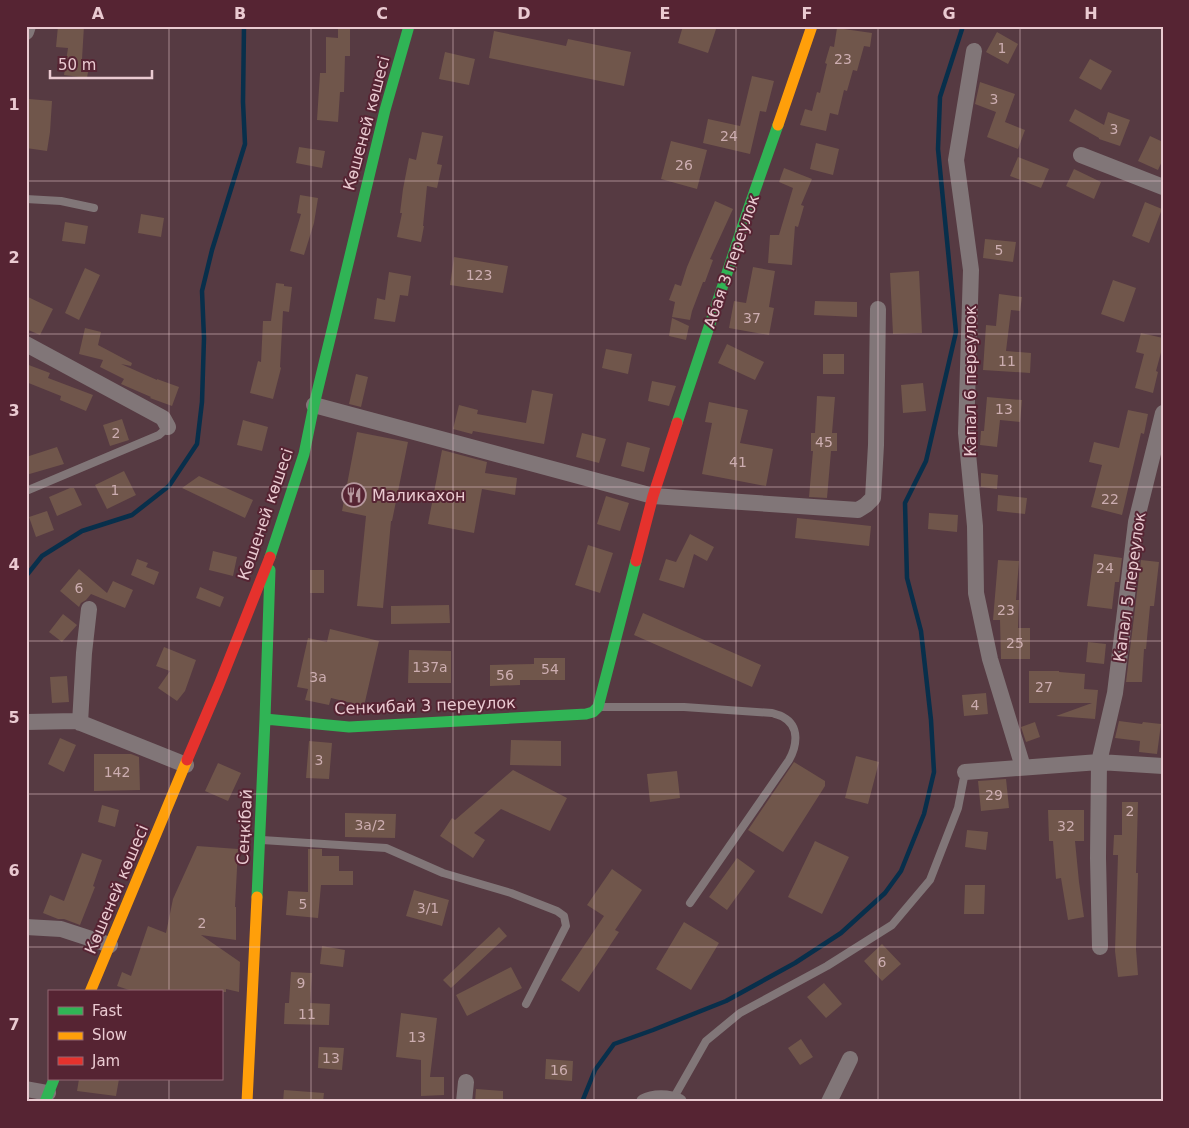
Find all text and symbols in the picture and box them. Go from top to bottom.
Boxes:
text: A [92,4,105,23]
text: B [234,4,246,23]
text: C [376,4,388,23]
text: D [517,4,531,23]
text: E [660,4,670,23]
text: F [802,4,812,23]
text: G [942,4,956,23]
text: H [1084,4,1098,23]
house number: 1 [998,40,1006,56]
scale bar [50,48,152,80]
house number: 23 [834,51,852,67]
street label: Көшеней көшесі [339,54,394,193]
text: 50 m [58,56,96,74]
house number: 3 [990,91,998,107]
text: 1 [8,95,20,114]
house number: 3 [1110,121,1118,137]
house number: 24 [720,128,738,144]
house number: 26 [675,157,693,173]
street label: Абая 3 переулок [700,192,763,330]
house number: 5 [995,242,1003,258]
text: 2 [8,248,20,267]
house number: 123 [466,267,492,283]
street label: Капал 6 переулок [961,305,980,457]
house number: 37 [743,310,761,326]
house number: 11 [998,353,1016,369]
text: 3 [8,401,20,420]
house number: 13 [995,401,1013,417]
house number: 2 [112,425,120,441]
house number: 45 [815,434,833,450]
street label: Көшеней көшесі [234,446,297,583]
house number: 41 [729,454,747,470]
house number: 1 [111,482,119,498]
restaurant icon: Маликахон [341,482,367,508]
place label: Маликахон [372,486,465,505]
house number: 22 [1101,491,1119,507]
street label: Капал 5 переулок [1110,510,1149,663]
text: 4 [8,555,20,574]
house number: 24 [1096,560,1114,576]
house number: 6 [75,580,84,596]
house number: 23 [997,602,1015,618]
house number: 25 [1006,635,1024,651]
house number: 137а [412,659,448,675]
house number: 54 [541,661,559,677]
house number: 56 [496,667,514,683]
house number: 3а [309,669,327,685]
house number: 27 [1035,679,1053,695]
street label: Сенкибай 3 переулок [334,693,516,718]
house number: 4 [971,697,980,713]
text: 5 [8,708,20,727]
house number: 3 [315,752,323,768]
house number: 142 [104,764,130,780]
house number: 29 [985,787,1003,803]
street label: Сеңкібай [233,789,256,865]
house number: 2 [1126,803,1134,819]
house number: 3а/2 [354,817,386,833]
house number: 32 [1057,818,1075,834]
street label: Көшеней көшесі [81,822,152,957]
text: 6 [8,861,20,880]
house number: 5 [299,896,307,912]
house number: 3/1 [417,900,439,916]
house number: 2 [198,915,206,931]
house number: 6 [878,954,887,970]
house number: 9 [297,975,305,991]
legend [48,990,222,1080]
text: Fast [92,1002,122,1020]
house number: 11 [298,1006,316,1022]
text: 7 [8,1015,20,1034]
text: Slow [92,1026,127,1044]
house number: 13 [408,1029,426,1045]
house number: 13 [322,1050,340,1066]
text: Jam [91,1052,120,1070]
house number: 16 [550,1062,568,1078]

